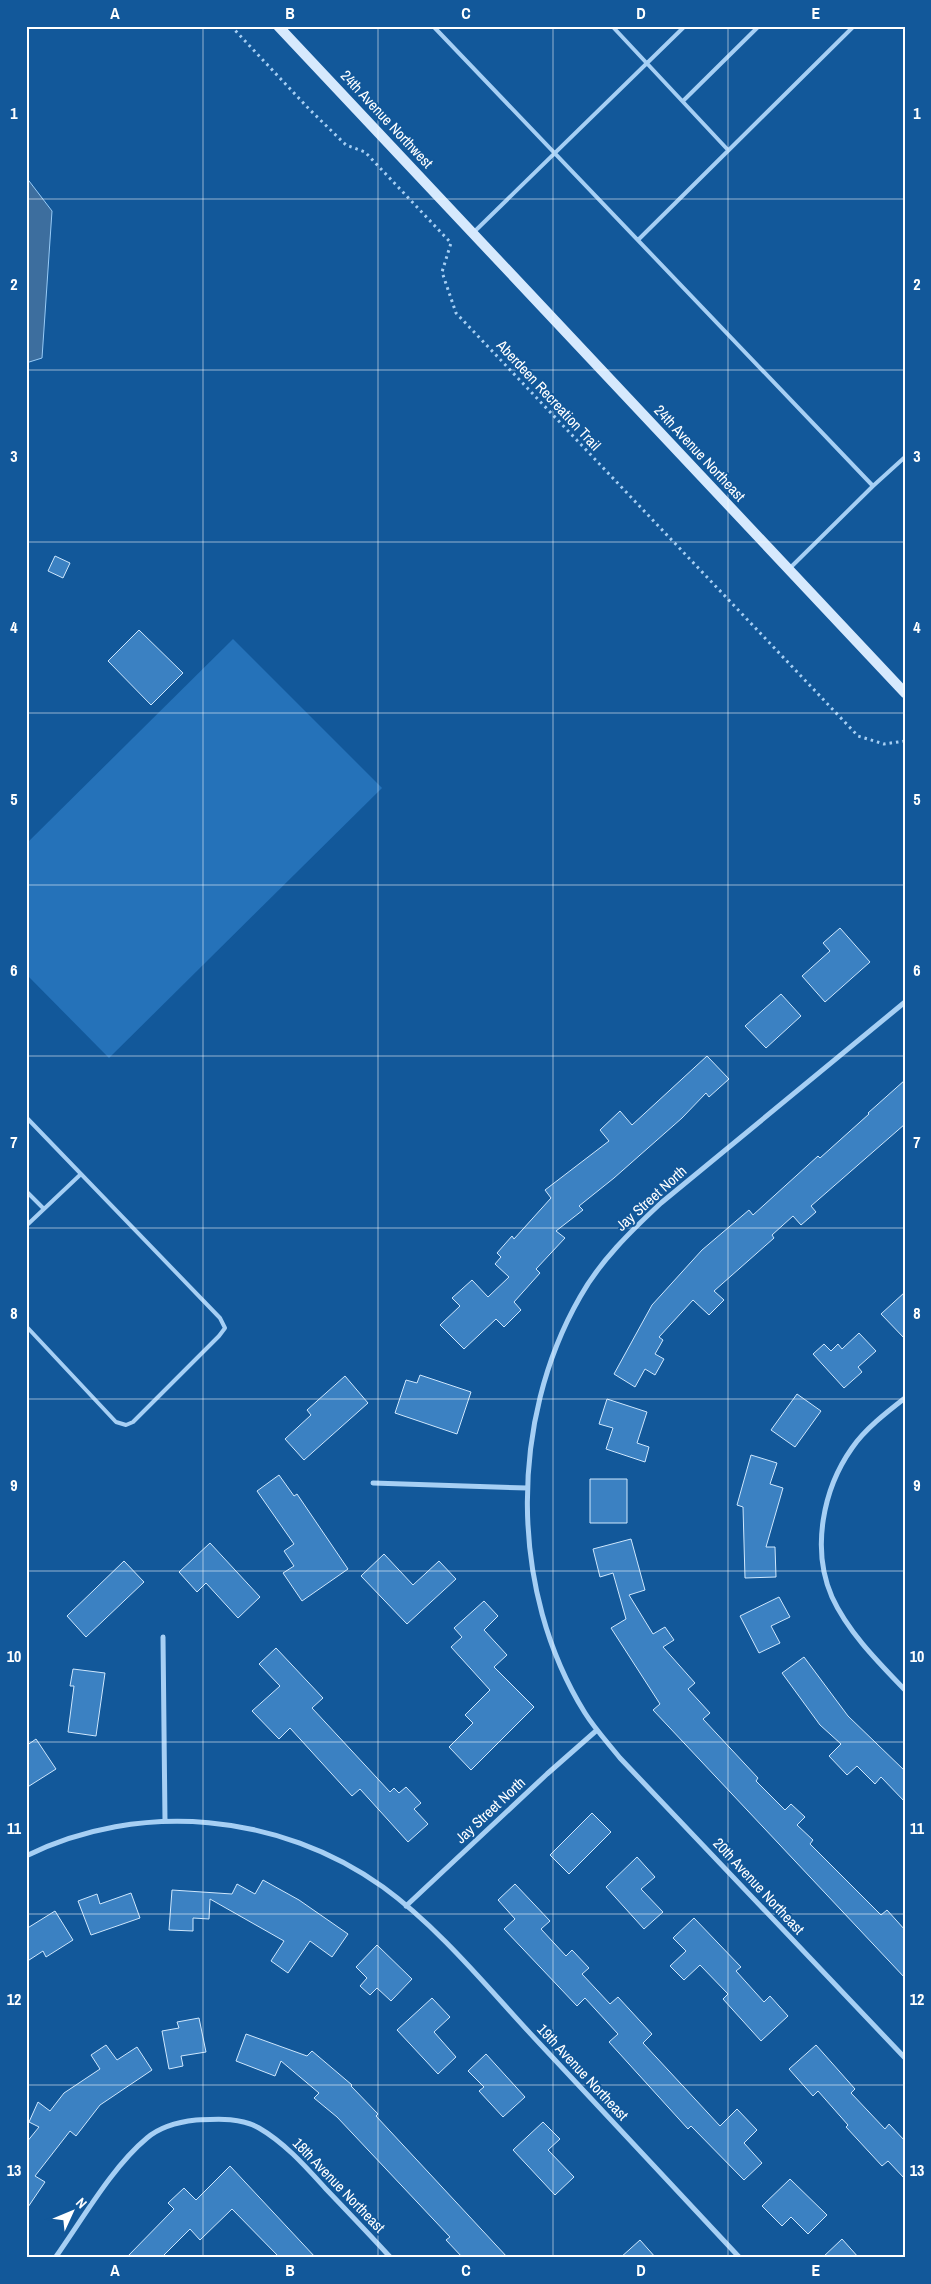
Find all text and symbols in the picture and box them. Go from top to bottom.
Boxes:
text: A [110,2,120,24]
text: B [285,2,295,24]
text: C [461,2,471,24]
text: D [636,2,646,24]
text: E [812,2,821,24]
street label: 24th Avenue Northwest [336,65,438,173]
text: 1 [10,102,18,124]
text: 1 [913,102,921,124]
text: 2 [10,273,18,295]
text: 2 [913,273,921,295]
street label: Aberdeen Recreation Trail [491,334,606,455]
street label: 24th Avenue Northeast [650,400,751,506]
text: 3 [10,445,18,467]
text: 3 [913,445,921,467]
text: 4 [10,616,18,638]
text: 4 [913,616,921,638]
text: 5 [10,788,18,810]
text: 5 [913,788,921,810]
text: 6 [10,959,18,981]
text: 6 [913,959,921,981]
text: 7 [10,1131,18,1153]
text: 7 [913,1131,921,1153]
street label: Jay Street North [611,1160,691,1236]
text: 8 [10,1302,18,1324]
text: 8 [913,1302,921,1324]
text: 9 [10,1474,18,1496]
text: 9 [913,1474,921,1496]
text: 10 [7,1645,21,1667]
text: 10 [910,1645,924,1667]
street label: Jay Street North [450,1772,530,1848]
text: 11 [7,1817,22,1839]
text: 11 [910,1817,925,1839]
street label: 20th Avenue Northeast [709,1833,810,1939]
text: 12 [7,1988,21,2010]
text: 12 [910,1988,924,2010]
street label: 19th Avenue Northeast [533,2019,634,2125]
street label: 18th Avenue Northeast [288,2133,390,2238]
text: 13 [7,2159,21,2181]
text: 13 [910,2159,924,2181]
north arrow [48,2186,98,2236]
text: N [72,2194,91,2212]
text: A [110,2259,120,2281]
text: B [285,2259,295,2281]
text: C [461,2259,471,2281]
text: D [636,2259,646,2281]
text: E [812,2259,821,2281]

